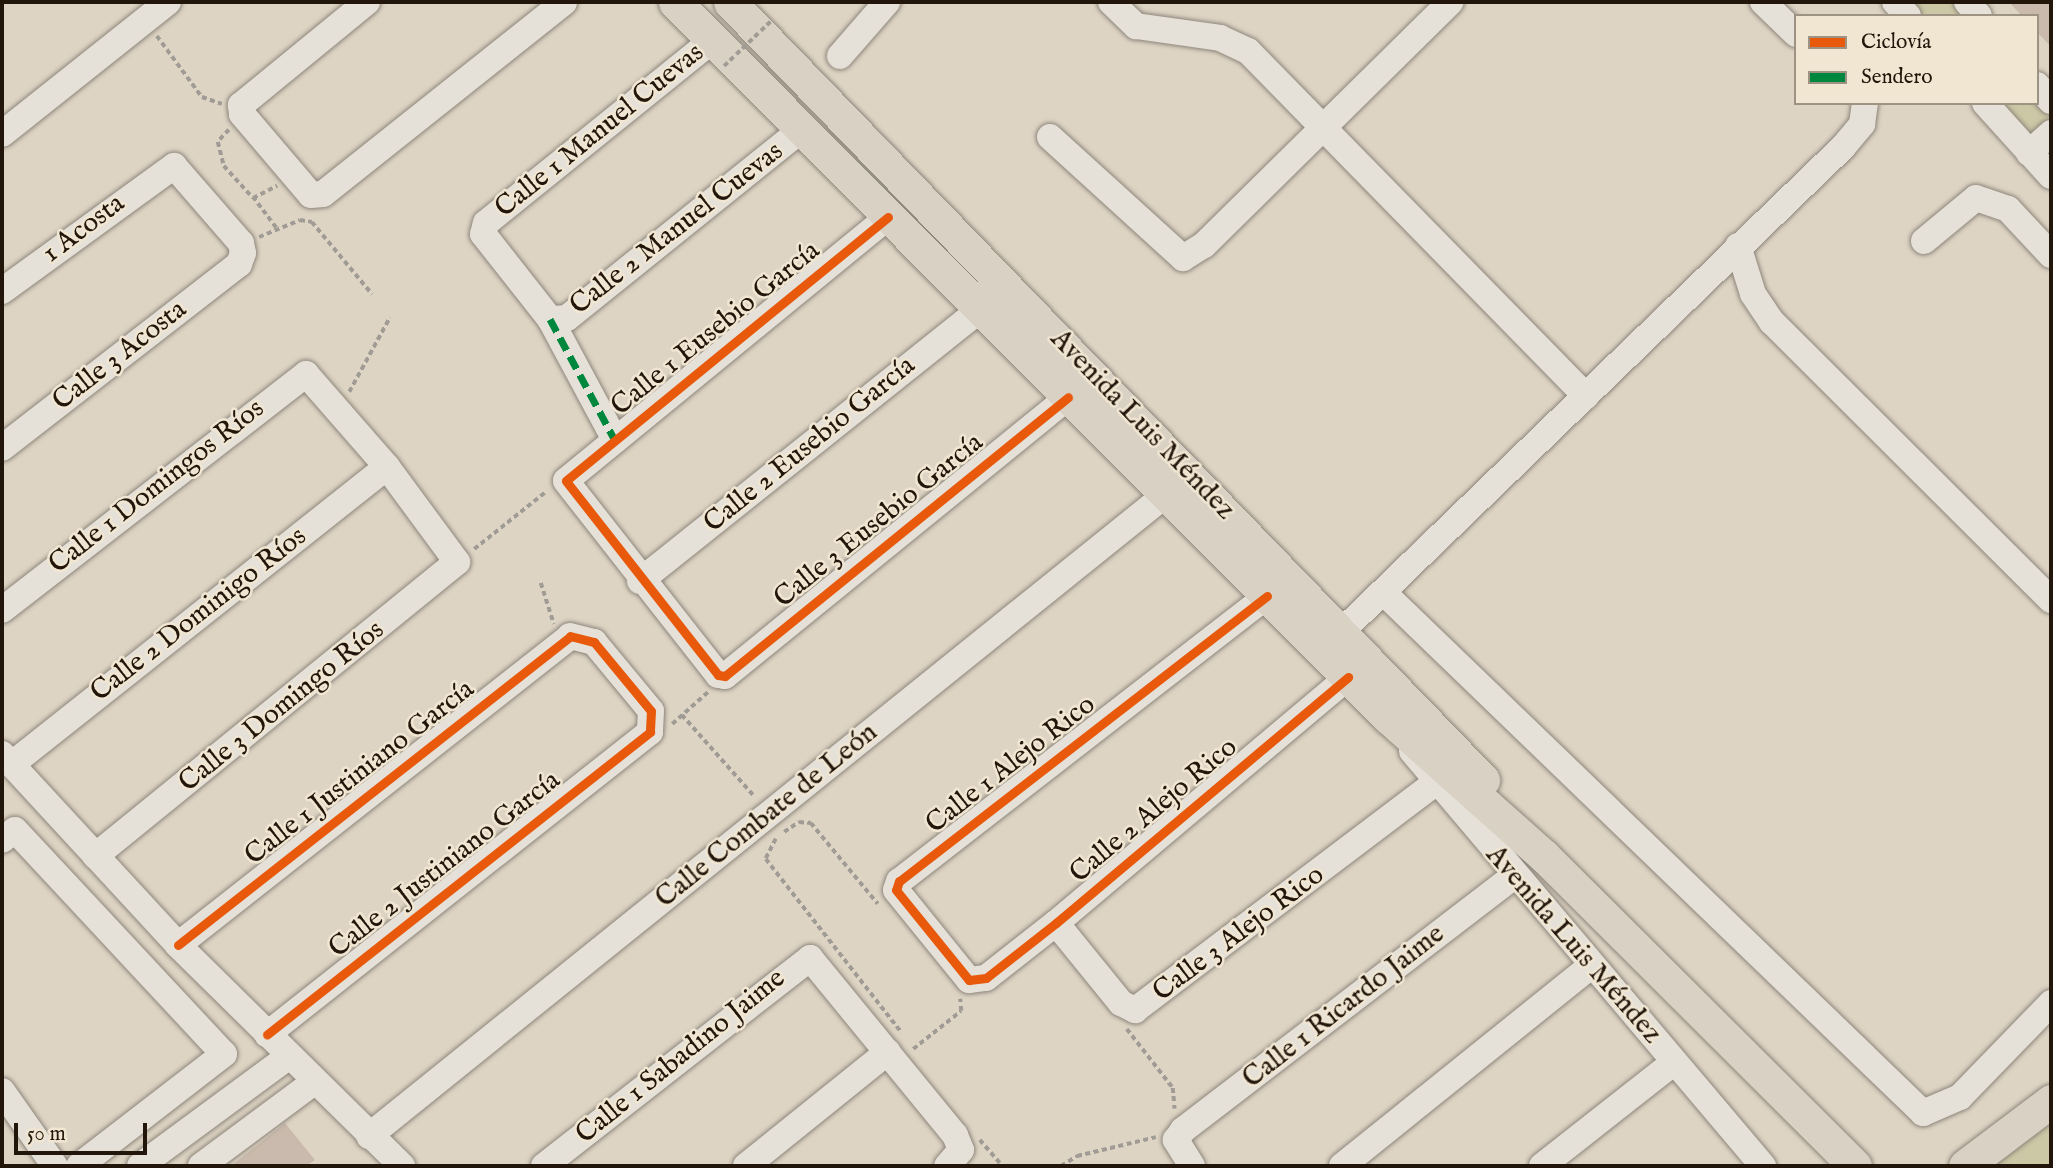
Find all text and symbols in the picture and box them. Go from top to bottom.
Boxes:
legend [1794,14,2039,105]
text: Ciclovía [1861,29,1931,56]
street label: Calle 1 Manuel Cuevas [489,37,711,225]
text: Sendero [1861,64,1932,91]
street label: Calle 2 Manuel Cuevas [564,135,790,323]
street label: 1 Acosta [36,187,132,271]
street label: Calle 1 Eusebio García [605,234,827,424]
street label: Calle 3 Acosta [46,293,194,419]
street label: Avenida Luis Méndez [1043,323,1241,527]
street label: Calle 2 Eusebio García [698,350,922,540]
street label: Calle 1 Domingos Ríos [43,392,271,582]
street label: Calle 3 Eusebio García [768,426,990,616]
street label: Calle 2 Dominigo Ríos [84,520,314,710]
street label: Calle 3 Domingo Ríos [173,614,391,800]
street label: Calle 1 Justiniano García [239,673,481,873]
street label: Calle 1 Alejo Rico [920,688,1102,842]
street label: Calle Combate de León [649,716,885,916]
street label: Calle 2 Alejo Rico [1063,731,1245,891]
street label: Calle 2 Justiniano García [323,764,567,966]
street label: Avenida Luis Méndez [1478,839,1668,1051]
street label: Calle 3 Alejo Rico [1147,859,1331,1009]
street label: Calle 1 Ricardo Jaime [1237,918,1451,1096]
street label: Calle 1 Sabadino Jaime [570,962,792,1152]
scale bar [18,1108,150,1152]
text: 50 m [27,1121,66,1148]

